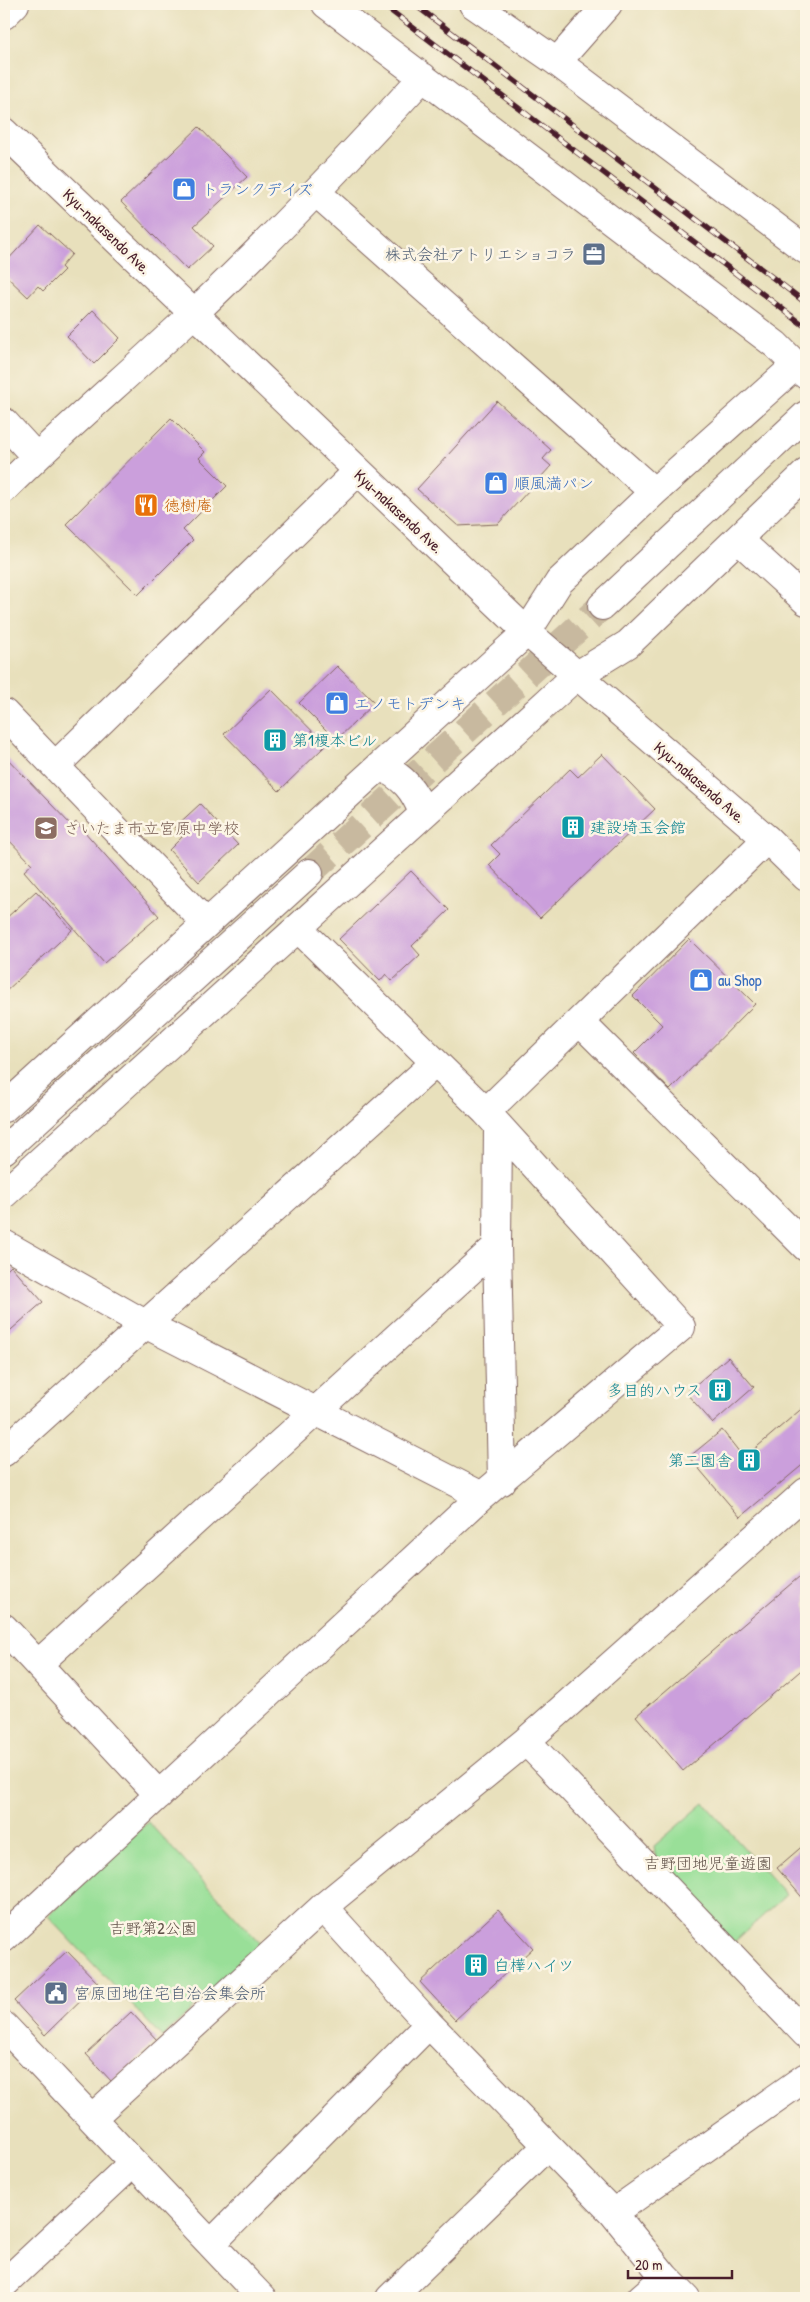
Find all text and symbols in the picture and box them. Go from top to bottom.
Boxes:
shop icon: トランクデイズ [171,176,197,202]
place label: トランクデイズ [202,178,313,200]
street label: Kyu-nakasendo Ave. [58,183,156,279]
office icon: 株式会社アトリエショコラ [581,241,607,267]
place label: 株式会社アトリエショコラ [385,243,576,265]
street label: Kyu-nakasendo Ave. [350,464,448,558]
shop icon: 順風満パン [483,470,509,496]
place label: 順風満パン [514,472,594,494]
restaurant icon: 徳樹庵 [133,492,159,518]
place label: 徳樹庵 [164,494,212,516]
shop icon: エノモトデンキ [324,690,350,716]
place label: エノモトデンキ [354,692,466,714]
building icon: 第1榎本ビル [262,727,288,753]
place label: 第1榎本ビル [292,729,378,751]
street label: Kyu-nakasendo Ave. [650,736,750,828]
building icon: 建設埼玉会館 [560,814,586,840]
school or university icon: さいたま市立宮原中学校 [33,815,59,841]
place label: 建設埼玉会館 [590,816,686,838]
place label: さいたま市立宮原中学校 [64,817,239,839]
shop icon: au Shop [688,967,714,993]
place label: au Shop [718,969,762,991]
building icon: 多目的ハウス [707,1377,733,1403]
place label: 多目的ハウス [607,1379,702,1401]
building icon: 第二園舎 [736,1447,762,1473]
place label: 第二園舎 [668,1449,732,1471]
park label: 吉野団地児童遊園 [644,1852,772,1874]
park label: 吉野第2公園 [109,1917,197,1939]
building icon: 白樺ハイツ [463,1952,489,1978]
place label: 白樺ハイツ [494,1954,574,1976]
public building icon: 宮原団地住宅自治会集会所 [43,1980,69,2006]
place label: 宮原団地住宅自治会集会所 [74,1982,266,2004]
scale bar [628,2247,731,2279]
text: 20 m [635,2254,662,2275]

